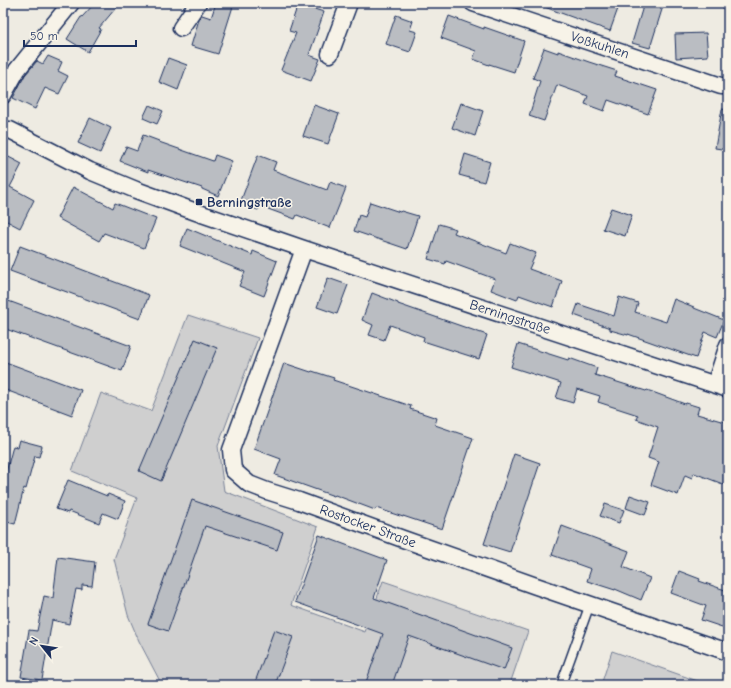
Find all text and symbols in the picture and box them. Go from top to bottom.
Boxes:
scale bar [24,22,136,48]
street label: Voßkuhlen [569,28,631,62]
text: 50 m [30,29,58,43]
place label: Berningstraße [207,194,291,211]
marker: Berningstraße [194,197,204,207]
street label: Berningstraße [467,296,553,338]
street label: Rostocker Straße [317,501,419,551]
north arrow [22,626,62,666]
text: N [26,635,41,648]

